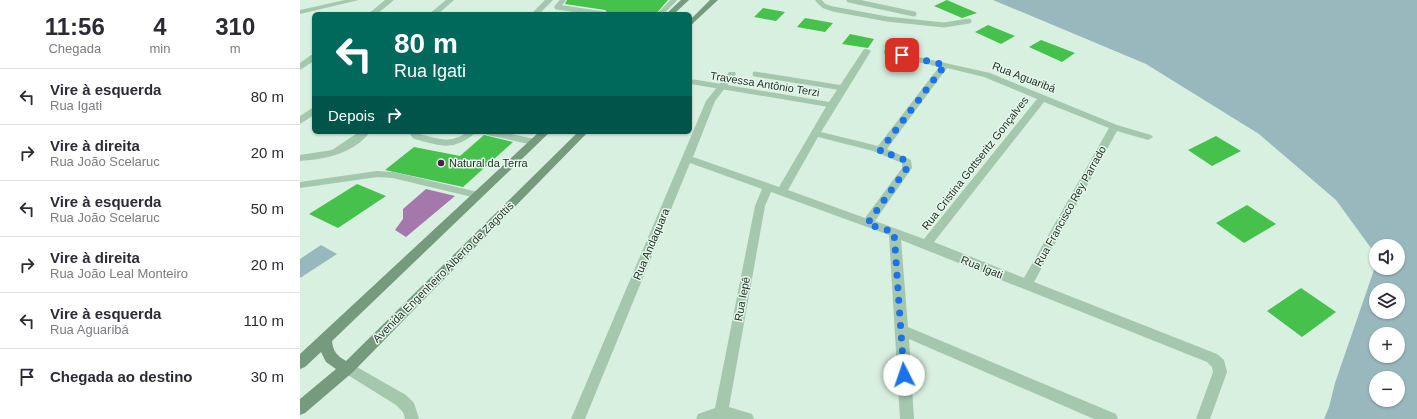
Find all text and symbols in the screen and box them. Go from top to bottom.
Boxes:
text: 11:56 [45,13,105,40]
text: 4 [153,13,167,40]
text: 310 [215,13,255,40]
icon: left [328,28,380,80]
text: 80 m [394,28,458,59]
pin [885,38,919,72]
text: Chegada [48,41,101,56]
text: min [150,41,170,56]
text: m [230,41,241,56]
icon: arrive [891,44,913,66]
street label: Rua Aguaribá [991,59,1058,95]
text: Rua Igati [394,61,466,81]
street label: Travessa Antônio Terzi [709,69,821,99]
text: Vire à esquerda [50,81,161,98]
icon: left [16,86,38,108]
text: 80 m [251,88,284,105]
street label: Rua Cristina Gottseritz Gonçalves [919,94,1031,232]
text: Rua Igati [50,98,102,113]
icon: right [383,104,405,126]
text: Depois [328,107,375,124]
text: Vire à direita [50,137,140,154]
icon: right [16,142,38,164]
text: 20 m [251,144,284,161]
street label: Rua Francisco Rey Parrado [1032,144,1108,268]
text: Rua João Scelaruc [50,154,160,169]
place label: Natural da Terra [449,157,529,169]
marker: Natural da Terra [436,158,446,168]
text: Vire à esquerda [50,193,161,210]
icon: left [16,198,38,220]
street label: Avenida Engenheiro Alberto de Zagottis [370,199,516,345]
text: 50 m [251,200,284,217]
street label: Rua Andaquara [631,206,672,282]
text: Rua João Scelaruc [50,210,160,225]
map controls [1369,239,1405,407]
button: sound [1369,239,1405,275]
text: Vire à direita [50,249,140,266]
street label: Rua Igati [959,253,1005,281]
icon: right [16,254,38,276]
text: 20 m [251,256,284,273]
text: Rua João Leal Monteiro [50,266,188,281]
street label: Rua Iepê [732,276,752,322]
button: layers [1369,283,1405,319]
text: Vire à esquerda [50,305,161,322]
icon: left [16,310,38,332]
text: 110 m [243,312,284,329]
text: Rua Aguaribá [50,322,129,337]
button: + [1369,327,1405,363]
position arrow [883,354,925,396]
icon: arrive [16,366,38,388]
text: Chegada ao destino [50,368,193,385]
text: 30 m [251,368,284,385]
button: − [1369,371,1405,407]

